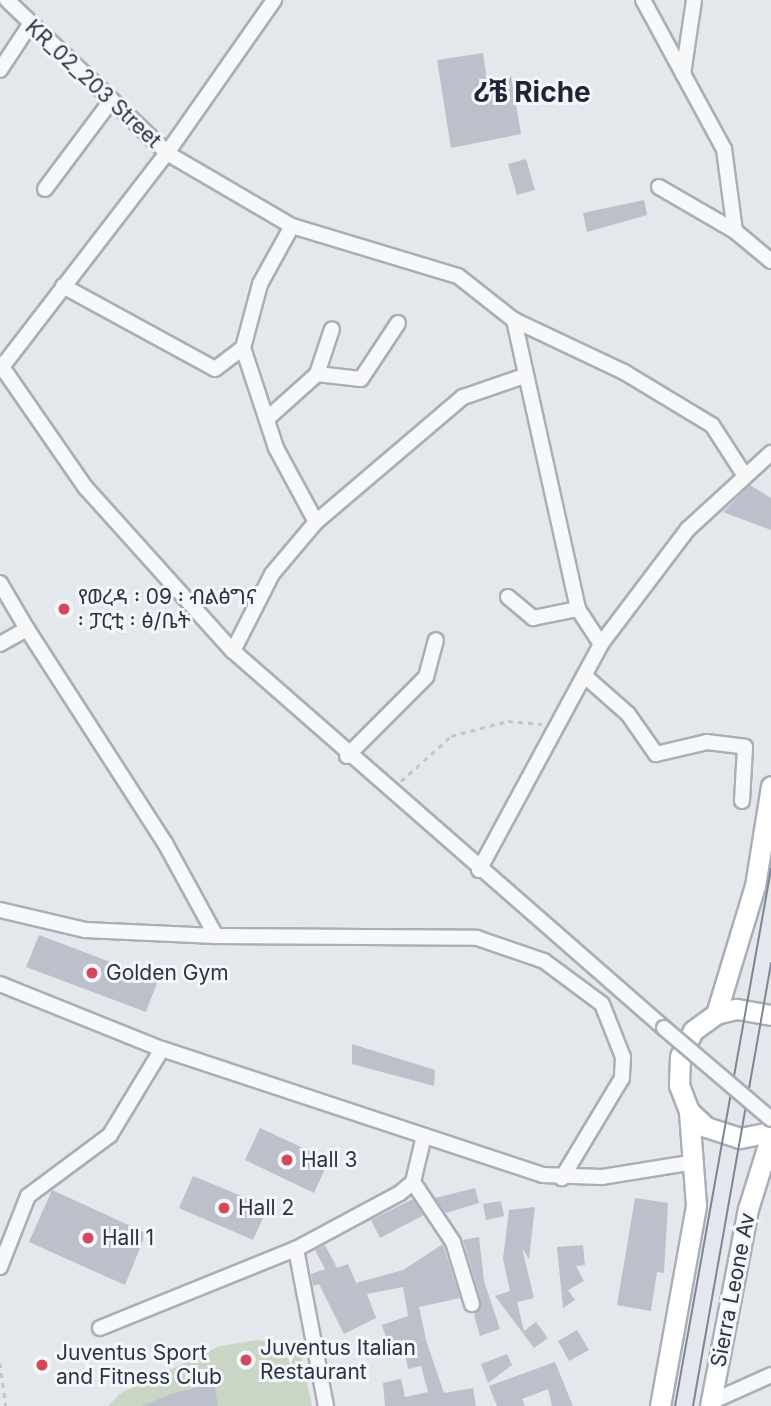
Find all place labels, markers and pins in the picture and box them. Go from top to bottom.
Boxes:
place label: የወረዳ ፡ 09 ፡ ብልፅግና ፡ ፓርቲ ፡ ፅ/ቤት [78,584,256,634]
marker: የወረዳ ፡ 09 ፡ ብልፅግና ፡ ፓርቲ ፡ ፅ/ቤት [56,601,72,617]
place label: Golden Gym [106,960,229,986]
marker: Golden Gym [84,965,100,981]
place label: Hall 3 [301,1147,357,1173]
marker: Hall 3 [279,1152,295,1168]
place label: Hall 2 [238,1195,294,1221]
marker: Hall 2 [216,1200,232,1216]
place label: Hall 1 [102,1225,154,1251]
marker: Hall 1 [80,1230,96,1246]
place label: Juventus Italian Restaurant [260,1335,416,1385]
place label: Juventus Sport and Fitness Club [56,1340,222,1390]
marker: Juventus Italian Restaurant [238,1352,254,1368]
marker: Juventus Sport and Fitness Club [34,1357,50,1373]

